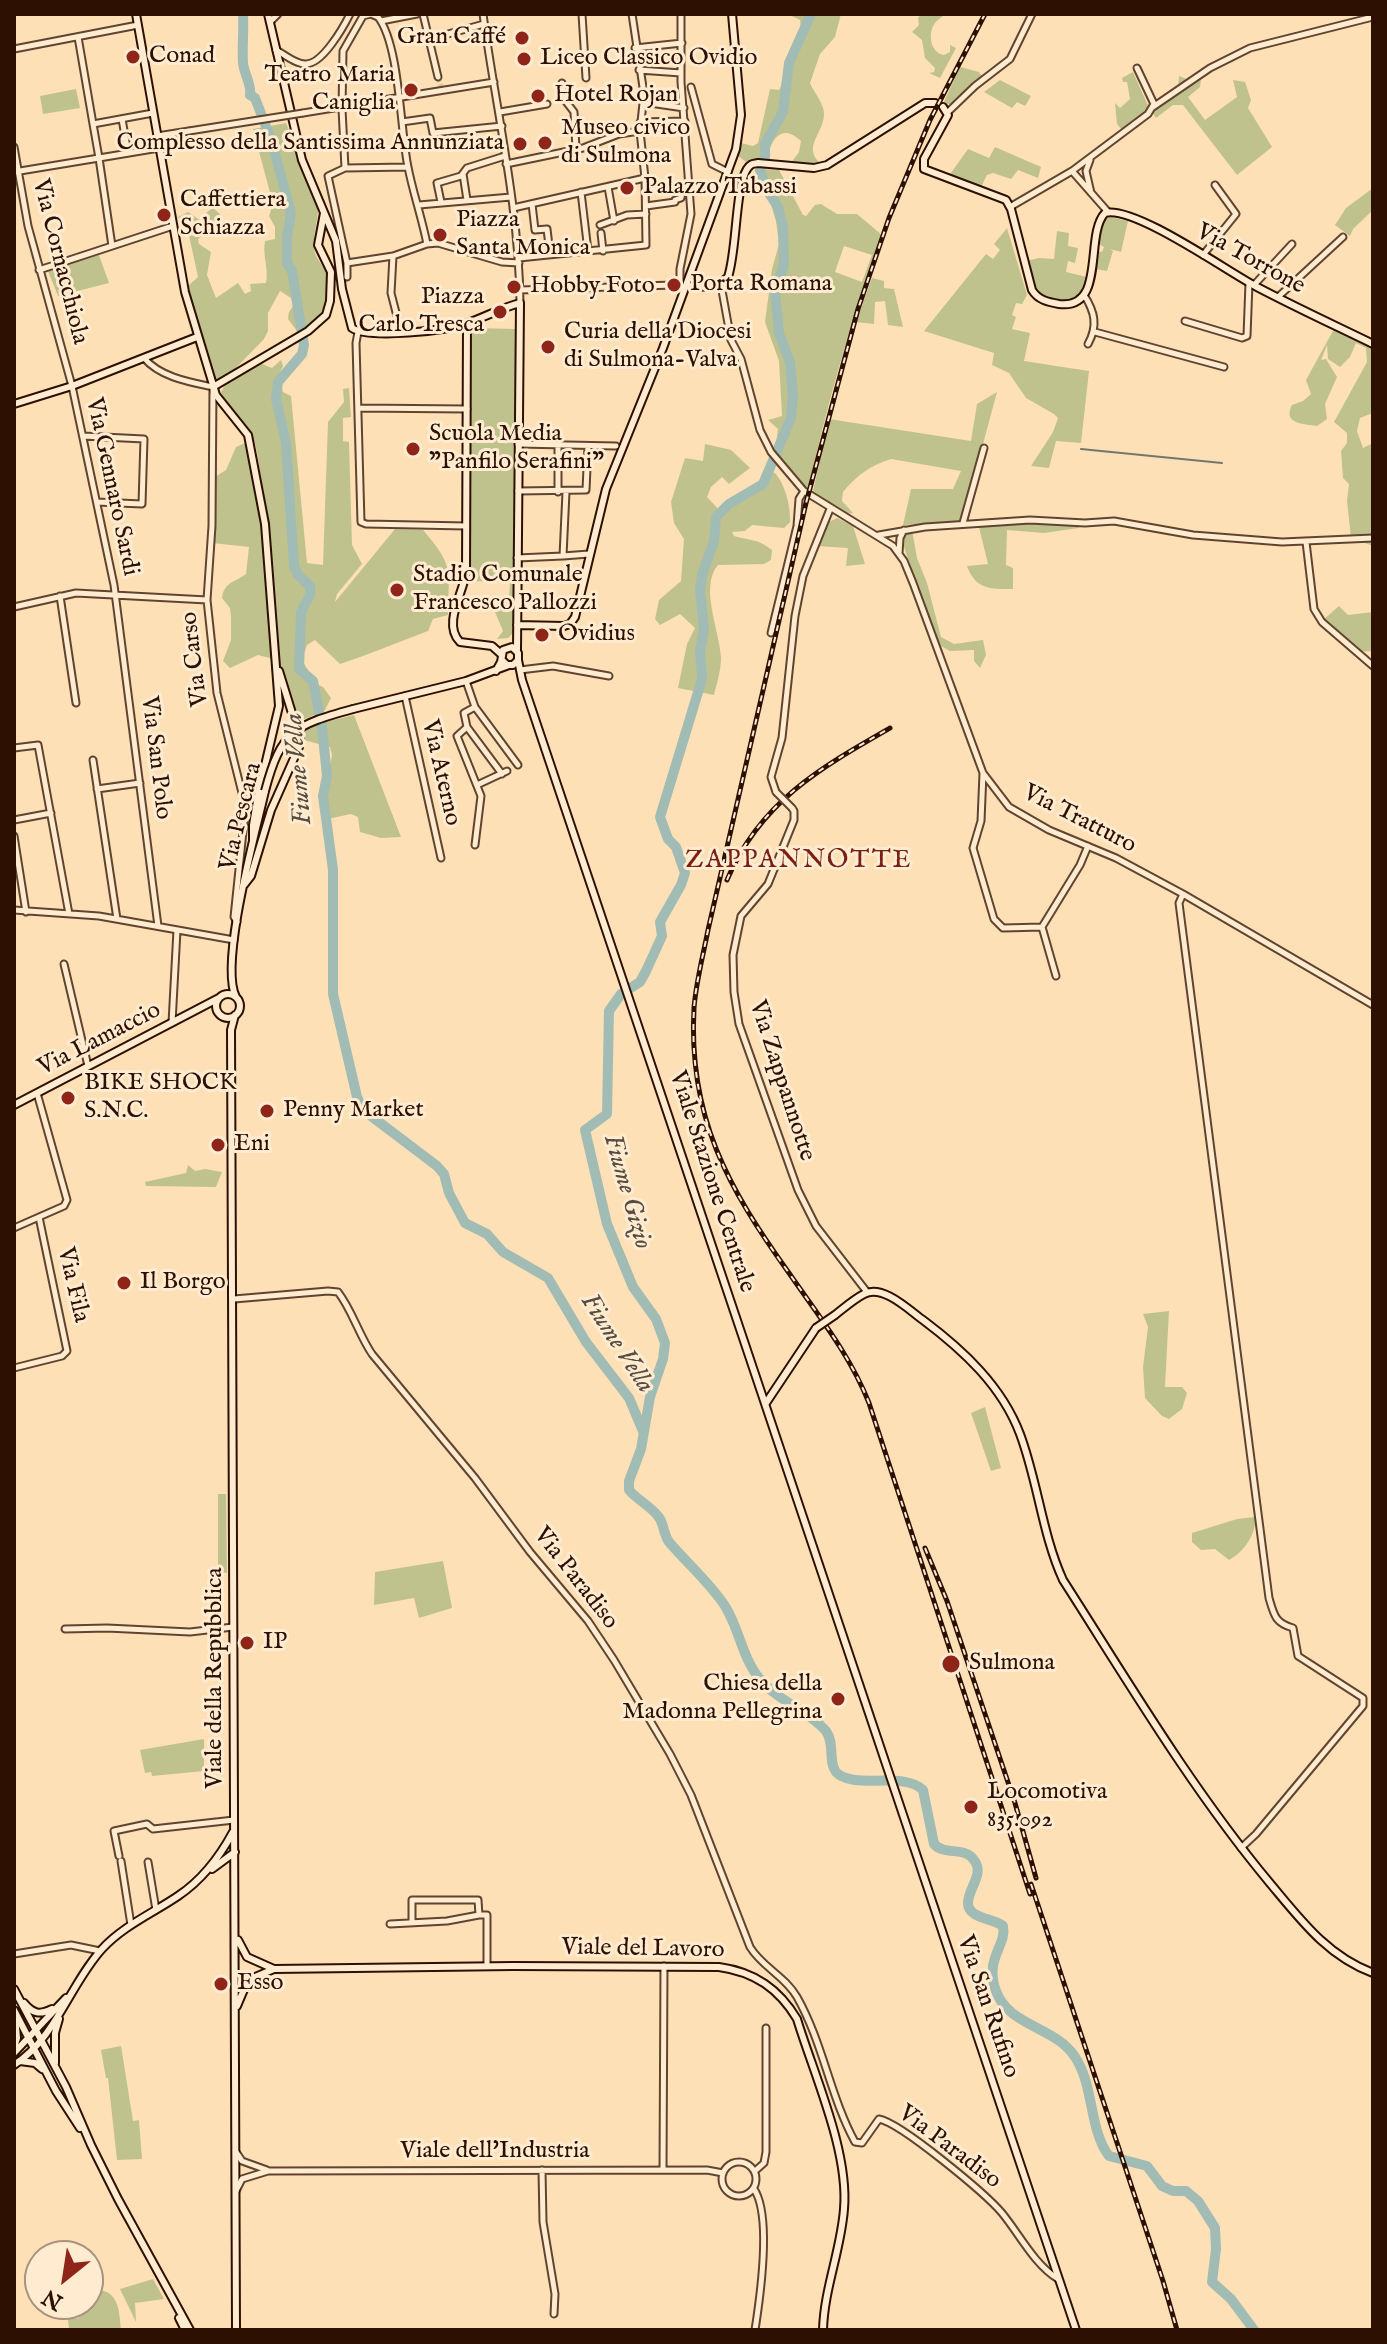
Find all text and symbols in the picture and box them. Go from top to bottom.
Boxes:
place label: Gran Caffé [397,24,506,52]
marker: Gran Caffé [513,29,531,47]
place label: Conad [149,43,215,71]
place label: Liceo Classico Ovidio [540,45,758,73]
marker: Conad [124,48,142,66]
marker: Liceo Classico Ovidio [515,50,533,68]
place label: Teatro Maria Caniglia [264,62,395,118]
marker: Teatro Maria Caniglia [402,81,420,99]
place label: Hotel Rojan [554,82,678,110]
marker: Hotel Rojan [529,87,547,105]
place label: Museo civico di Sulmona [561,115,690,171]
place label: Complesso della Santissima Annunziata [117,130,504,158]
marker: Museo civico di Sulmona [536,134,554,152]
marker: Complesso della Santissima Annunziata [511,135,529,153]
place label: Palazzo Tabassi [643,174,797,202]
street label: Via Cornacchiola [25,176,93,348]
marker: Palazzo Tabassi [618,179,636,197]
place label: Caffettiera Schiazza [180,187,286,243]
marker: Caffettiera Schiazza [155,206,173,224]
place label: Piazza Santa Monica [456,207,590,263]
street label: Via Torrone [1190,218,1310,302]
marker: Piazza Santa Monica [431,226,449,244]
place label: Porta Romana [690,271,832,299]
place label: Hobby Foto [530,273,655,301]
marker: Porta Romana [665,276,683,294]
marker: Hobby Foto [505,278,523,296]
place label: Piazza Carlo Tresca [358,284,484,340]
marker: Piazza Carlo Tresca [491,303,509,321]
place label: Curia della Diocesi di Sulmona-Valva [564,319,752,375]
marker: Curia della Diocesi di Sulmona-Valva [539,338,557,356]
street label: Via Gennaro Sardi [78,395,144,579]
place label: Scuola Media "Panfilo Serafini" [429,421,604,477]
marker: Scuola Media "Panfilo Serafini" [404,440,422,458]
place label: Stadio Comunale Francesco Pallozzi [413,562,597,618]
marker: Stadio Comunale Francesco Pallozzi [388,581,406,599]
street label: Via Carso [176,610,216,708]
place label: Ovidius [558,621,635,649]
marker: Ovidius [533,626,551,644]
street label: Via San Polo [133,695,177,821]
water label: Fiume Vella [280,712,320,826]
street label: Via Aterno [414,717,466,829]
street label: Via Pescara [215,760,269,874]
street label: Via Tratturo [1018,779,1140,861]
district label: ZAPPANNOTTE [685,846,913,878]
street label: Via Lamaccio [34,997,166,1083]
street label: Via Zappannotte [741,997,821,1165]
street label: Viale Stazione Centrale [662,1068,760,1296]
place label: BIKE SHOCK S.N.C. [84,1070,236,1126]
marker: BIKE SHOCK S.N.C. [59,1089,77,1107]
place label: Penny Market [283,1097,424,1125]
marker: Penny Market [258,1102,276,1120]
place label: Eni [234,1131,270,1159]
water label: Fiume Gizio [595,1131,657,1253]
marker: Eni [209,1136,227,1154]
street label: Via Fila [49,1245,95,1325]
place label: Il Borgo [140,1269,226,1297]
marker: Il Borgo [115,1274,133,1292]
water label: Fiume Vella [572,1288,660,1400]
street label: Via Paradiso [526,1522,624,1636]
street label: Viale della Repubblica [202,1567,230,1789]
place label: IP [263,1629,287,1657]
marker: IP [238,1634,256,1652]
place label: Sulmona [969,1650,1055,1678]
marker: Sulmona [940,1653,962,1675]
place label: Chiesa della Madonna Pellegrina [622,1671,822,1727]
marker: Chiesa della Madonna Pellegrina [829,1690,847,1708]
place label: Locomotiva 835.092 [987,1779,1107,1835]
marker: Locomotiva 835.092 [962,1798,980,1816]
street label: Via San Rufino [949,1932,1025,2082]
street label: Viale del Lavoro [561,1934,725,1966]
place label: Esso [237,1970,283,1998]
marker: Esso [212,1975,230,1993]
street label: Via Paradiso [892,2100,1006,2196]
street label: Viale dell'Industria [400,2138,590,2166]
north arrow [24,2240,104,2320]
text: N [38,2282,68,2316]

